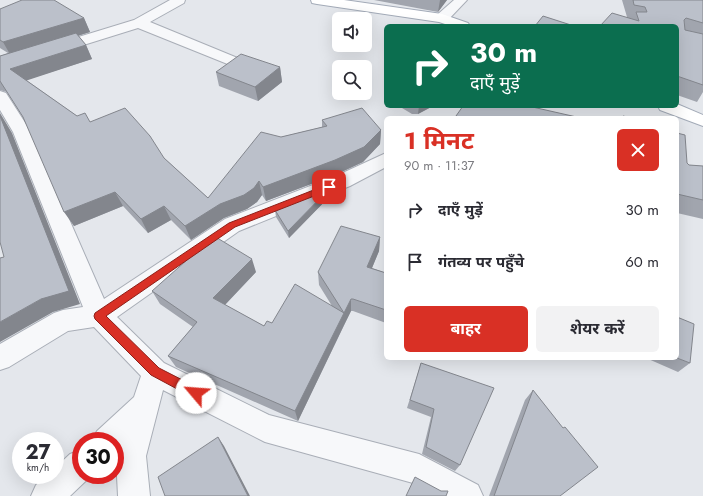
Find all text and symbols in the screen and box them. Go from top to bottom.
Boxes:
map controls [332,12,372,100]
button: sound [332,12,372,52]
text: 30 m [470,32,537,73]
icon: right [404,40,456,92]
button: search [332,60,372,100]
text: दाएँ मुड़ें [470,70,520,96]
text: 1 मिनट [404,123,474,158]
button: close [617,129,659,171]
text: 90 m · 11:37 [404,156,474,175]
pin [312,170,346,204]
icon: arrive [318,176,340,198]
icon: right [404,199,426,221]
text: दाएँ मुड़ें [438,199,483,221]
text: 30 m [626,199,659,221]
icon: arrive [404,251,426,273]
text: गंतव्य पर पहुँचे [438,251,524,273]
text: 60 m [625,251,659,273]
button: बाहर [404,306,528,352]
button: शेयर करें [536,306,659,352]
position arrow [175,372,217,414]
speed limit sign: 30 [72,432,124,484]
text: 27 [25,438,51,467]
text: km/h [27,460,49,475]

